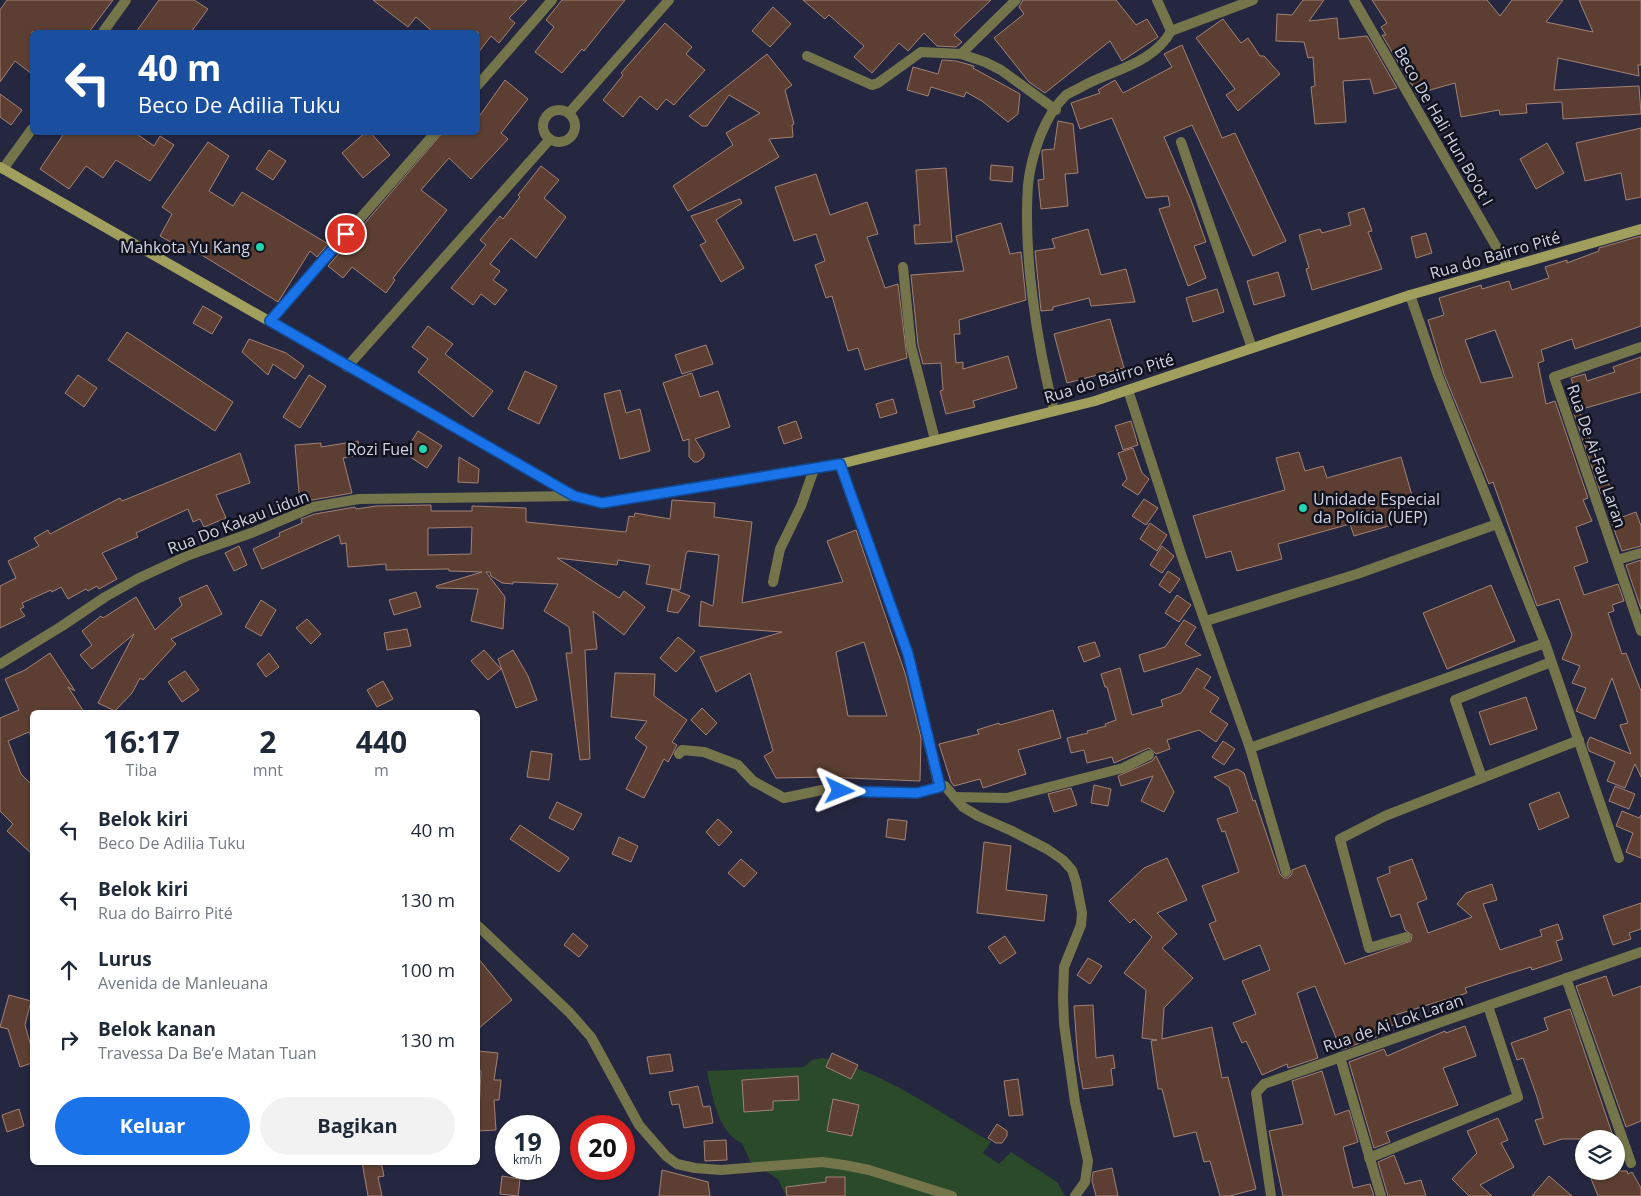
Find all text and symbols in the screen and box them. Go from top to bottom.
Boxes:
street label: Beco De Hali Hun Bo’ot I [1389,42,1499,210]
text: 40 m [138,44,221,91]
icon: left [55,50,120,115]
text: Beco De Adilia Tuku [138,89,341,119]
pin [325,213,367,255]
icon: arrive [332,220,360,248]
street label: Rua do Bairro Pité [1427,226,1563,284]
place label: Mahkota Yu Kang [120,236,250,258]
marker: Mahkota Yu Kang [254,241,266,253]
street label: Rua do Bairro Pité [1041,348,1177,408]
street label: Rua De Ai-Fau Laran [1562,381,1632,531]
place label: Rozi Fuel [347,438,413,460]
marker: Rozi Fuel [417,443,429,455]
street label: Rua Do Kakau Lidun [164,485,312,559]
place label: Unidade Especial da Polícia (UEP) [1313,488,1440,528]
marker: Unidade Especial da Polícia (UEP) [1297,502,1309,514]
text: 16:17 [103,721,180,762]
text: 2 [259,721,276,762]
text: 440 [356,721,407,762]
text: Tiba [126,759,157,781]
text: mnt [253,759,283,781]
text: m [374,759,389,781]
position arrow [813,764,865,816]
text: Belok kiri [98,806,188,832]
icon: left [55,816,83,844]
text: 40 m [411,817,455,843]
text: Beco De Adilia Tuku [98,832,245,854]
text: Belok kiri [98,876,188,902]
icon: left [55,886,83,914]
text: 130 m [400,887,455,913]
text: Rua do Bairro Pité [98,902,233,924]
text: Lurus [98,946,152,972]
icon: ahead [55,956,83,984]
text: 100 m [400,957,455,983]
text: Avenida de Manleuana [98,972,268,994]
street label: Rua de Ai Lok Laran [1320,989,1466,1057]
text: Belok kanan [98,1016,216,1042]
icon: right [55,1026,83,1054]
text: 130 m [400,1027,455,1053]
text: Travessa Da Be’e Matan Tuan [98,1042,317,1064]
button: Keluar [55,1097,250,1155]
button: Bagikan [260,1097,455,1155]
speed limit sign: 20 [570,1115,635,1180]
text: 19 [513,1124,542,1158]
map controls [1575,1130,1625,1180]
button: layers [1575,1130,1625,1180]
text: km/h [513,1151,542,1168]

